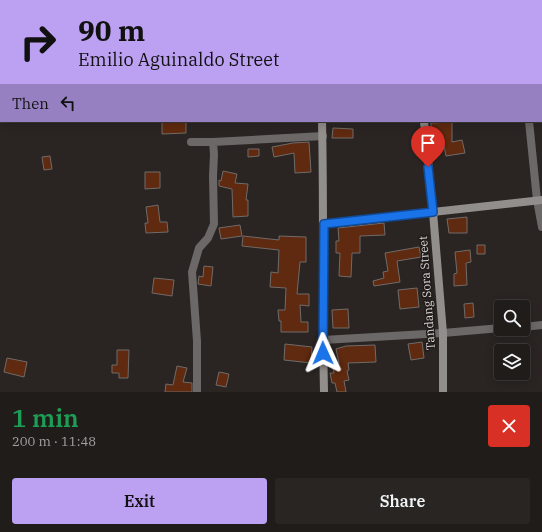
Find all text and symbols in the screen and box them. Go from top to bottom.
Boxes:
text: 90 m [78,12,145,49]
icon: right [12,16,64,68]
text: Emilio Aguinaldo Street [78,48,279,71]
icon: left [57,92,79,114]
text: Then [12,94,49,113]
pin [411,126,445,167]
icon: arrive [417,132,439,154]
street label: Tandang Sora Street [415,235,438,351]
map controls [494,300,530,380]
button: search [494,300,530,336]
position arrow [302,332,344,374]
button: layers [494,344,530,380]
text: 1 min [12,402,79,434]
button: close [488,405,530,447]
text: 200 m · 11:48 [12,433,96,450]
button: Exit [12,478,267,524]
button: Share [275,478,530,524]

